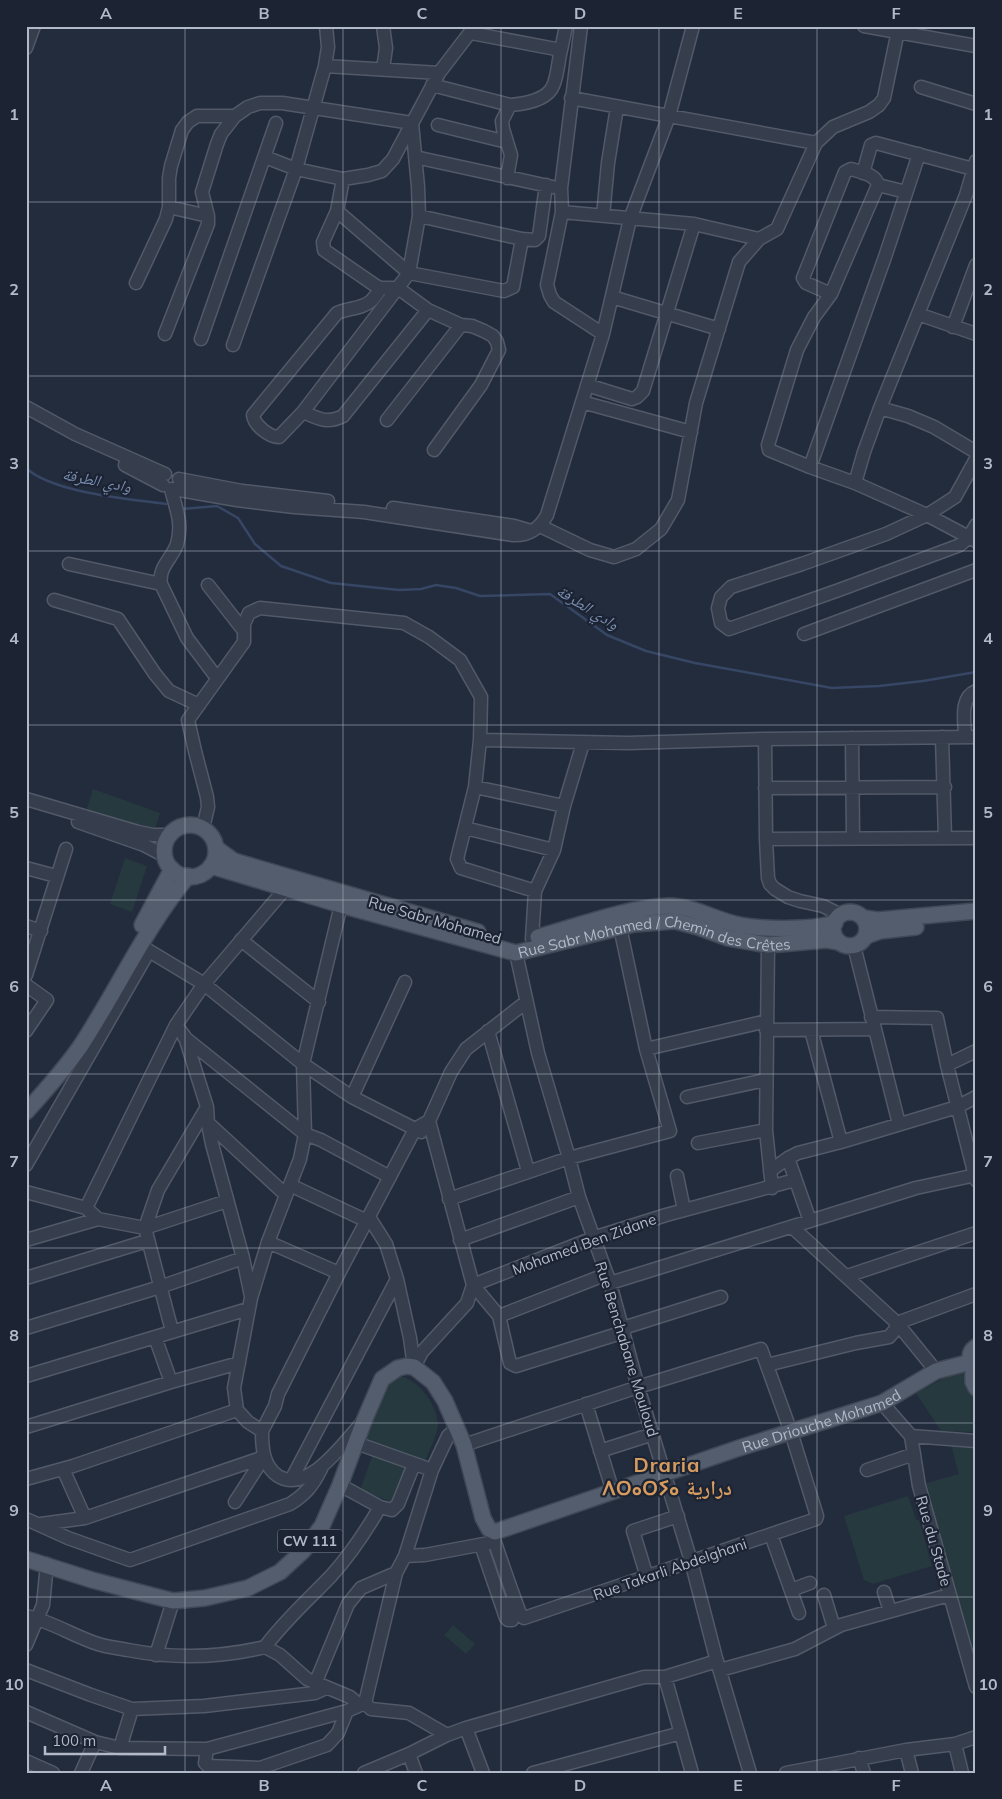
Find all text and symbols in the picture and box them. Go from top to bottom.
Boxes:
text: A [100,3,112,23]
text: B [258,3,270,23]
text: C [417,3,428,23]
text: D [574,3,586,23]
text: E [733,3,743,23]
text: F [891,3,901,23]
text: 1 [9,104,19,124]
text: 1 [983,104,993,124]
text: 2 [9,279,19,299]
text: 2 [983,279,993,299]
text: 3 [9,453,19,473]
text: 3 [983,453,993,473]
water label: وادي الطرفة [60,464,134,500]
water label: وادي الطرفة [552,580,623,637]
text: 4 [9,628,19,648]
text: 4 [983,628,993,648]
text: 5 [9,802,19,822]
text: 5 [983,802,993,822]
street label: Rue Sabr Mohamed [366,892,504,948]
street label: Rue Sabr Mohamed / Chemin des Crêtes [516,912,791,962]
text: 6 [9,976,19,996]
text: 6 [983,976,993,996]
text: 7 [9,1151,19,1171]
text: 7 [983,1151,993,1171]
street label: Mohamed Ben Zidane [509,1209,659,1279]
street label: Rue Benchabane Mouloud [591,1259,663,1439]
text: 8 [9,1325,19,1345]
text: 8 [983,1325,993,1345]
street label: Rue Driouche Mohamed [739,1385,904,1456]
district label: Draria ⴷⵔⴰⵔⵢⴰ درارية [602,1452,732,1500]
street label: Rue du Stade [912,1493,956,1589]
text: 9 [9,1500,19,1520]
text: 9 [983,1500,993,1520]
road number: CW 111 [278,1530,342,1552]
street label: Rue Takarli Abdelghani [591,1534,749,1604]
text: 10 [4,1674,24,1694]
text: 10 [978,1674,998,1694]
scale bar [45,1724,165,1756]
text: 100 m [52,1731,96,1750]
text: A [100,1775,112,1795]
text: B [258,1775,270,1795]
text: C [417,1775,428,1795]
text: D [574,1775,586,1795]
text: E [733,1775,743,1795]
text: F [891,1775,901,1795]

